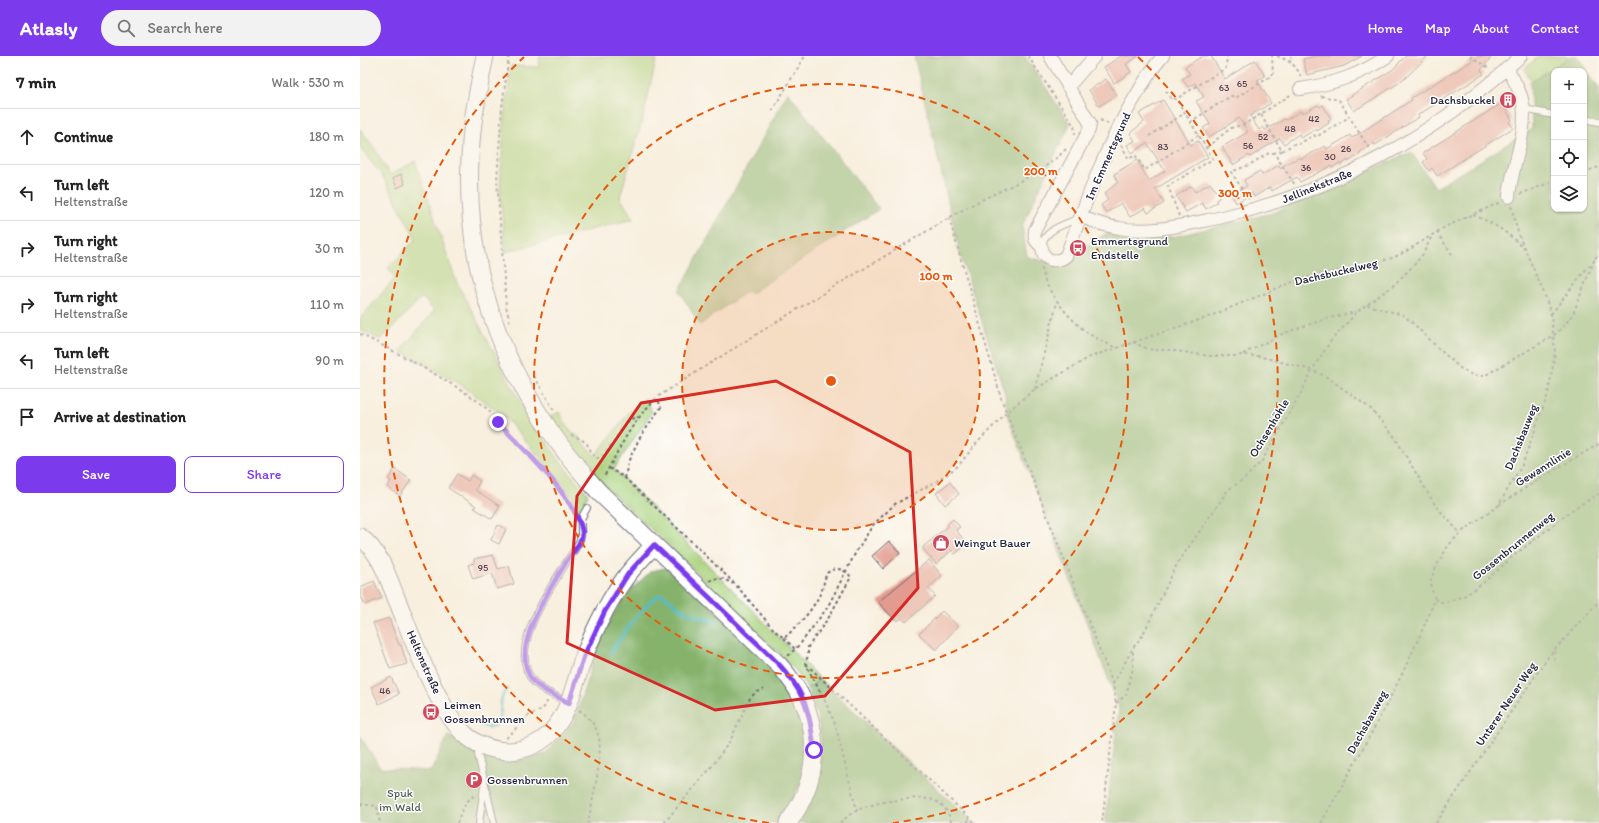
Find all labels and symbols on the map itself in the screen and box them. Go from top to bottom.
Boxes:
house number: 65 [1237,77,1247,90]
house number: 63 [1219,81,1230,94]
building icon: Dachsbuckel [1498,90,1518,110]
place label: Dachsbuckel [1430,93,1496,107]
street label: Im Emmertsgrund [1082,110,1134,202]
house number: 42 [1308,112,1320,125]
house number: 48 [1284,122,1296,135]
house number: 52 [1258,130,1269,143]
house number: 56 [1243,139,1253,152]
house number: 83 [1158,140,1169,153]
house number: 26 [1341,142,1351,155]
house number: 30 [1324,150,1336,163]
house number: 36 [1301,161,1311,174]
text: 200 m [1024,164,1059,178]
street label: Jellinekstraße [1280,166,1354,206]
text: 300 m [1218,186,1253,200]
place label: Emmertsgrund Endstelle [1091,234,1169,262]
bus stop icon: Emmertsgrund Endstelle [1068,238,1088,258]
street label: Dachsbuckelweg [1293,255,1380,288]
text: 100 m [919,269,953,283]
centre of rings [824,374,838,388]
street label: Ochsenhöhle [1246,396,1292,460]
street label: Dachsbauweg [1501,401,1541,472]
route end [489,413,507,431]
street label: Gewannlinie [1513,444,1574,490]
street label: Gossenbrunnenweg [1469,508,1557,583]
shop icon: Weingut Bauer [931,533,951,553]
place label: Weingut Bauer [954,536,1031,550]
house number: 95 [478,561,488,574]
street label: Heltenstraße [404,628,444,696]
street label: Unterer Neuer Weg [1473,659,1540,749]
house number: 46 [379,684,391,697]
street label: Dachsbauweg [1344,687,1391,756]
place label: Leimen Gossenbrunnen [444,698,525,726]
bus stop icon: Leimen Gossenbrunnen [421,702,441,722]
route start [805,741,823,759]
parking icon: Gossenbrunnen [464,770,484,790]
place label: Gossenbrunnen [487,773,568,787]
park label: Spuk im Wald [379,786,421,814]

